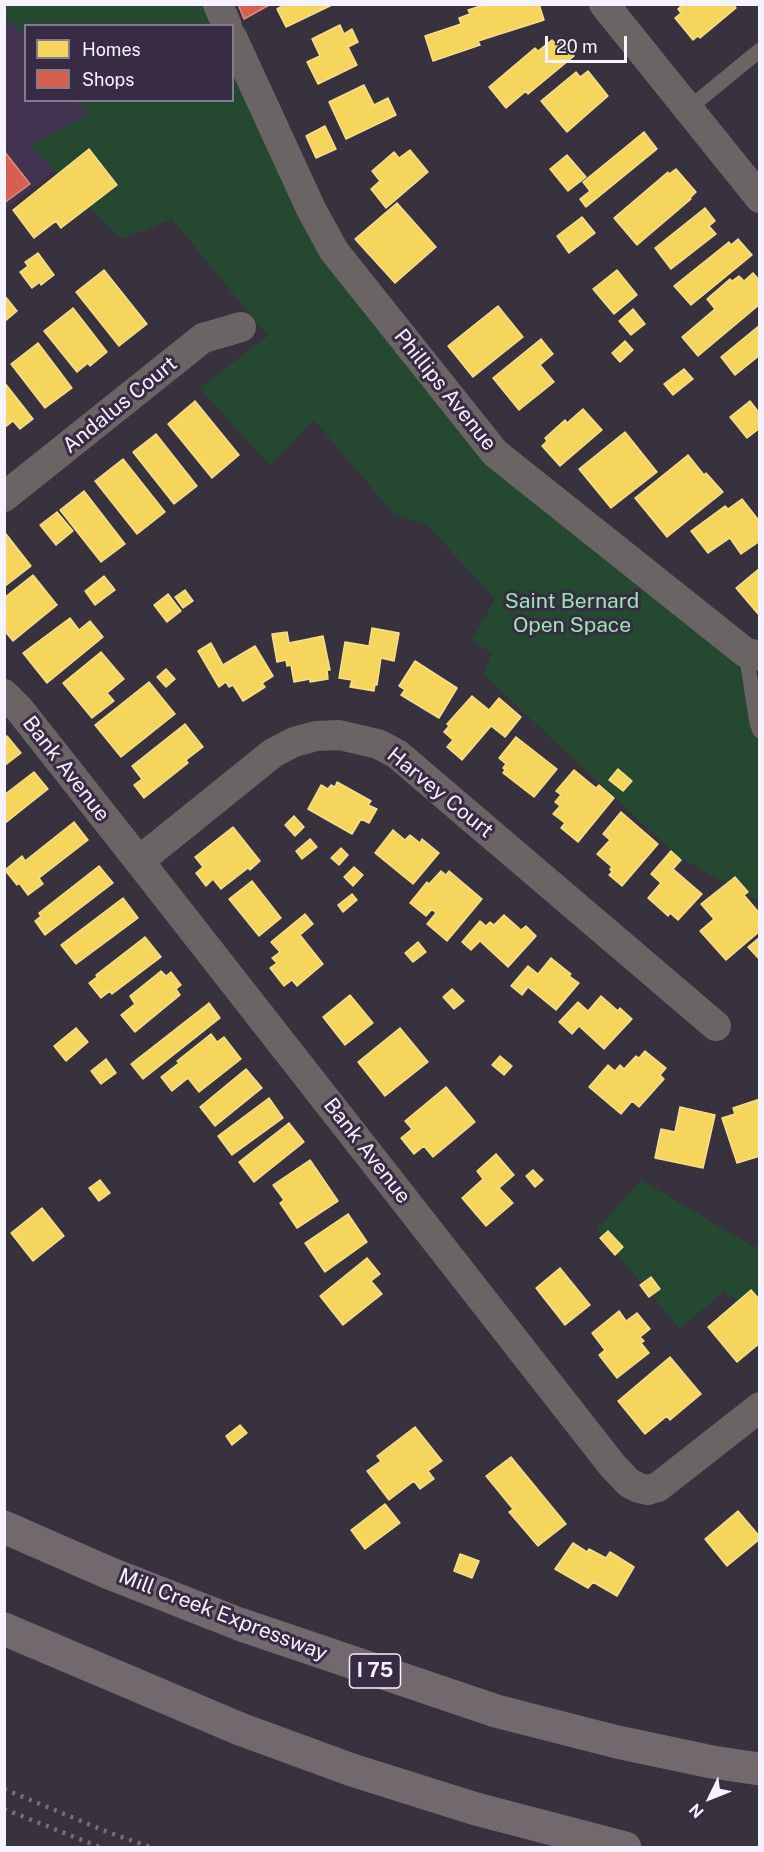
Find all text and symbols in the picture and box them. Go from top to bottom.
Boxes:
legend [24,24,234,102]
scale bar [548,24,630,62]
text: 20 m [556,36,598,57]
text: Homes [82,39,141,60]
text: Shops [82,69,134,90]
street label: Phillips Avenue [388,324,502,456]
street label: Andalus Court [58,351,182,459]
park label: Saint Bernard Open Space [505,589,639,639]
street label: Bank Avenue [17,711,115,827]
street label: Harvey Court [382,743,498,843]
street label: Bank Avenue [318,1093,416,1209]
street label: Mill Creek Expressway [115,1564,331,1666]
road number: I 75 [350,1654,400,1688]
north arrow [680,1768,740,1828]
text: N [685,1800,708,1822]

